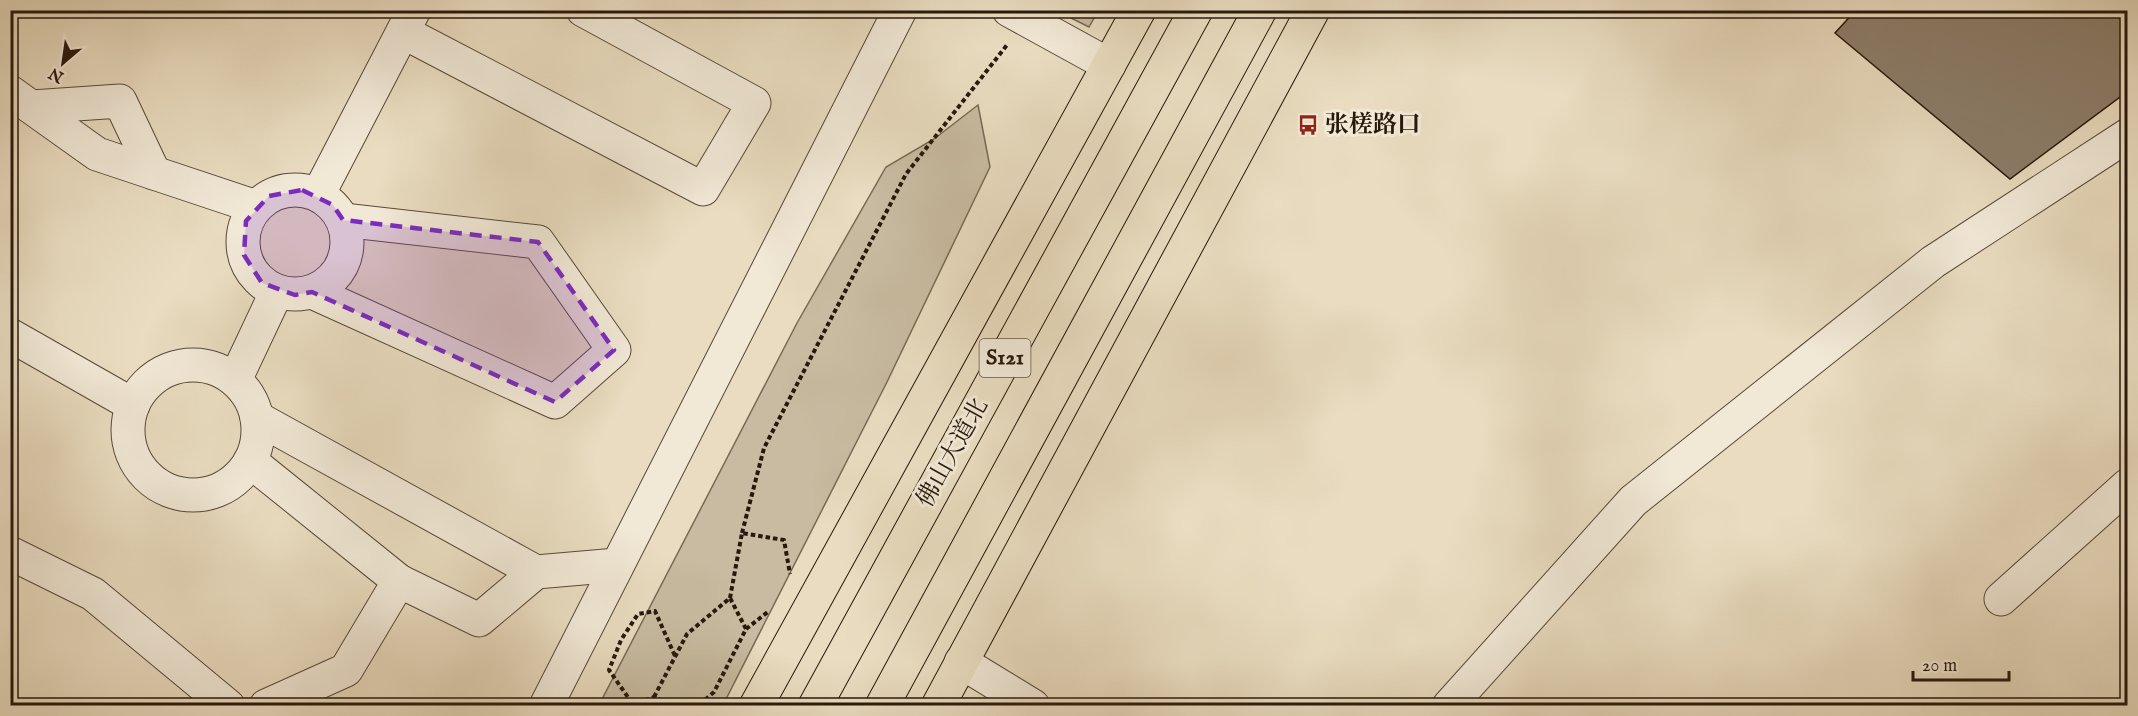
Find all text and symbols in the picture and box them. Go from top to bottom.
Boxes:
north arrow [33,33,93,93]
text: N [46,62,68,87]
place label: 张槎路口 [1325,110,1421,141]
bus stop icon: 张槎路口 [1296,113,1320,137]
road number: S121 [980,339,1030,377]
street label: 佛山大道北 [910,393,996,513]
scale bar [1913,644,2009,682]
text: 20 m [1922,655,1957,678]

